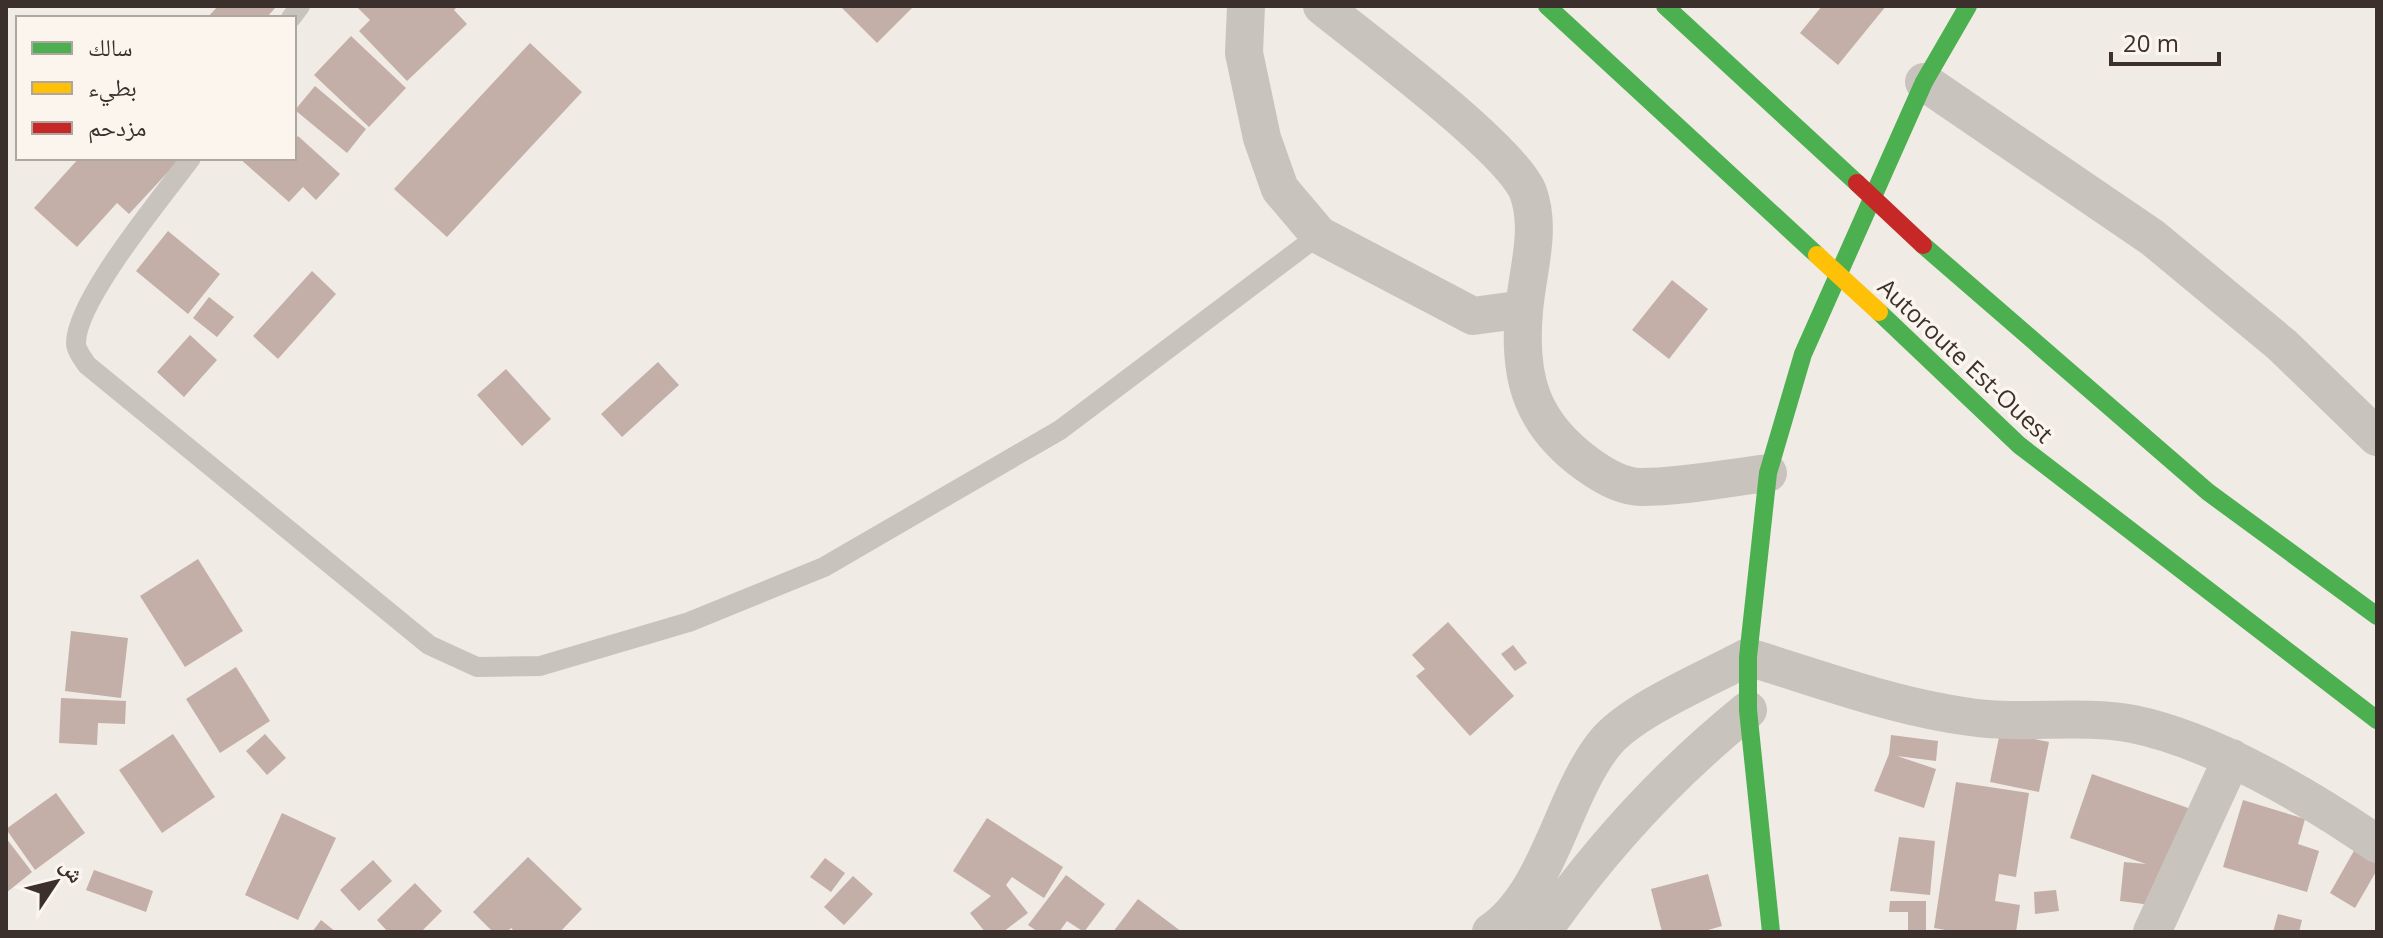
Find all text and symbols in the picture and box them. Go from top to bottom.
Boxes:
legend [16,16,296,160]
scale bar [2111,16,2219,66]
text: 20 m [2123,26,2179,59]
text: سالك [88,30,133,63]
text: بطيء [88,70,137,107]
text: مزدحم [88,110,147,144]
street label: Autoroute Est-Ouest [1871,270,2061,450]
north arrow [16,842,96,922]
text: ش [54,852,92,888]

